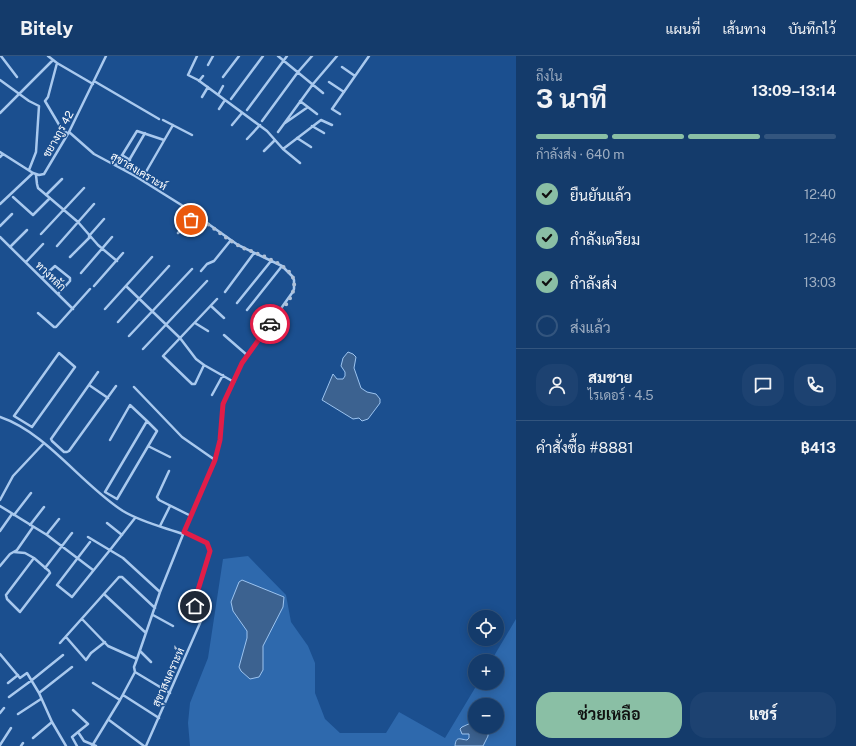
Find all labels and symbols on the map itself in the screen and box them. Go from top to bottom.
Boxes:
street label: ชยางกูร 42 [40,108,78,160]
street label: สุขาสงเคราะห์ [107,148,170,195]
pin [174,203,208,237]
street label: ทางหลัก [33,258,69,293]
courier [250,304,290,344]
pin [178,589,212,623]
street label: สุขาสงเคราะห์ [148,645,189,710]

